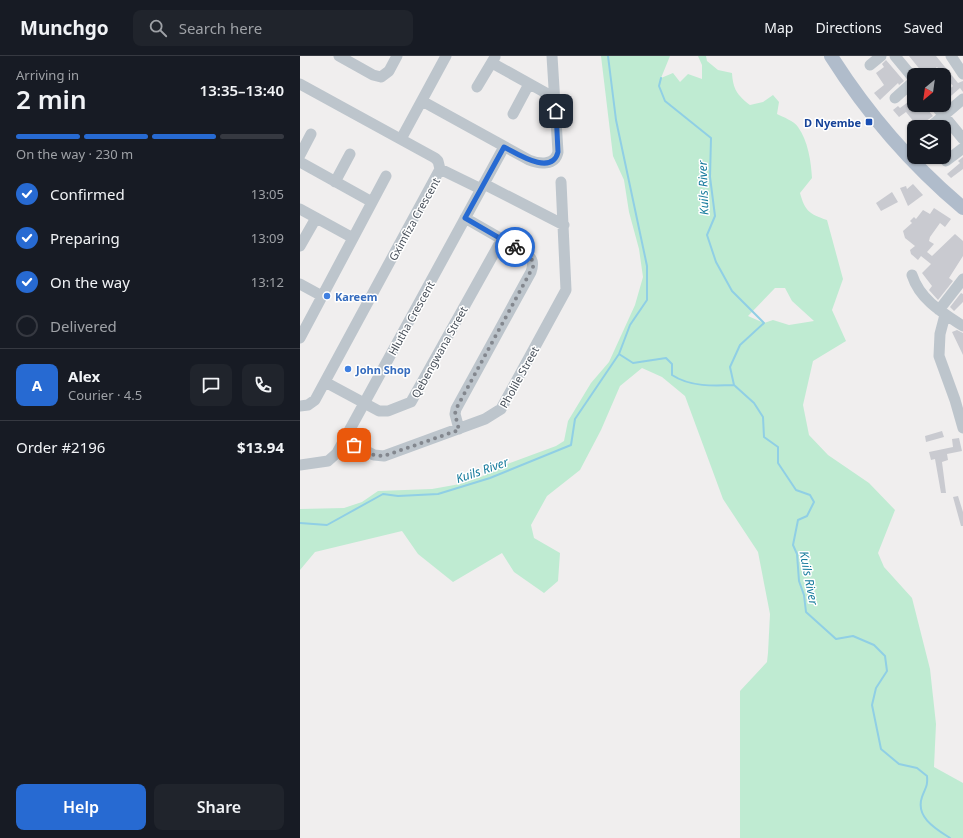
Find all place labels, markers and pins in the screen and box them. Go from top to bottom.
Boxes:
pin [539,94,573,128]
place label: D Nyembe [804,115,861,130]
marker: D Nyembe [864,117,874,127]
place label: Kareem [335,289,377,304]
marker: Kareem [322,291,332,301]
place label: John Shop [355,362,411,377]
marker: John Shop [343,364,353,374]
pin [337,428,371,462]

